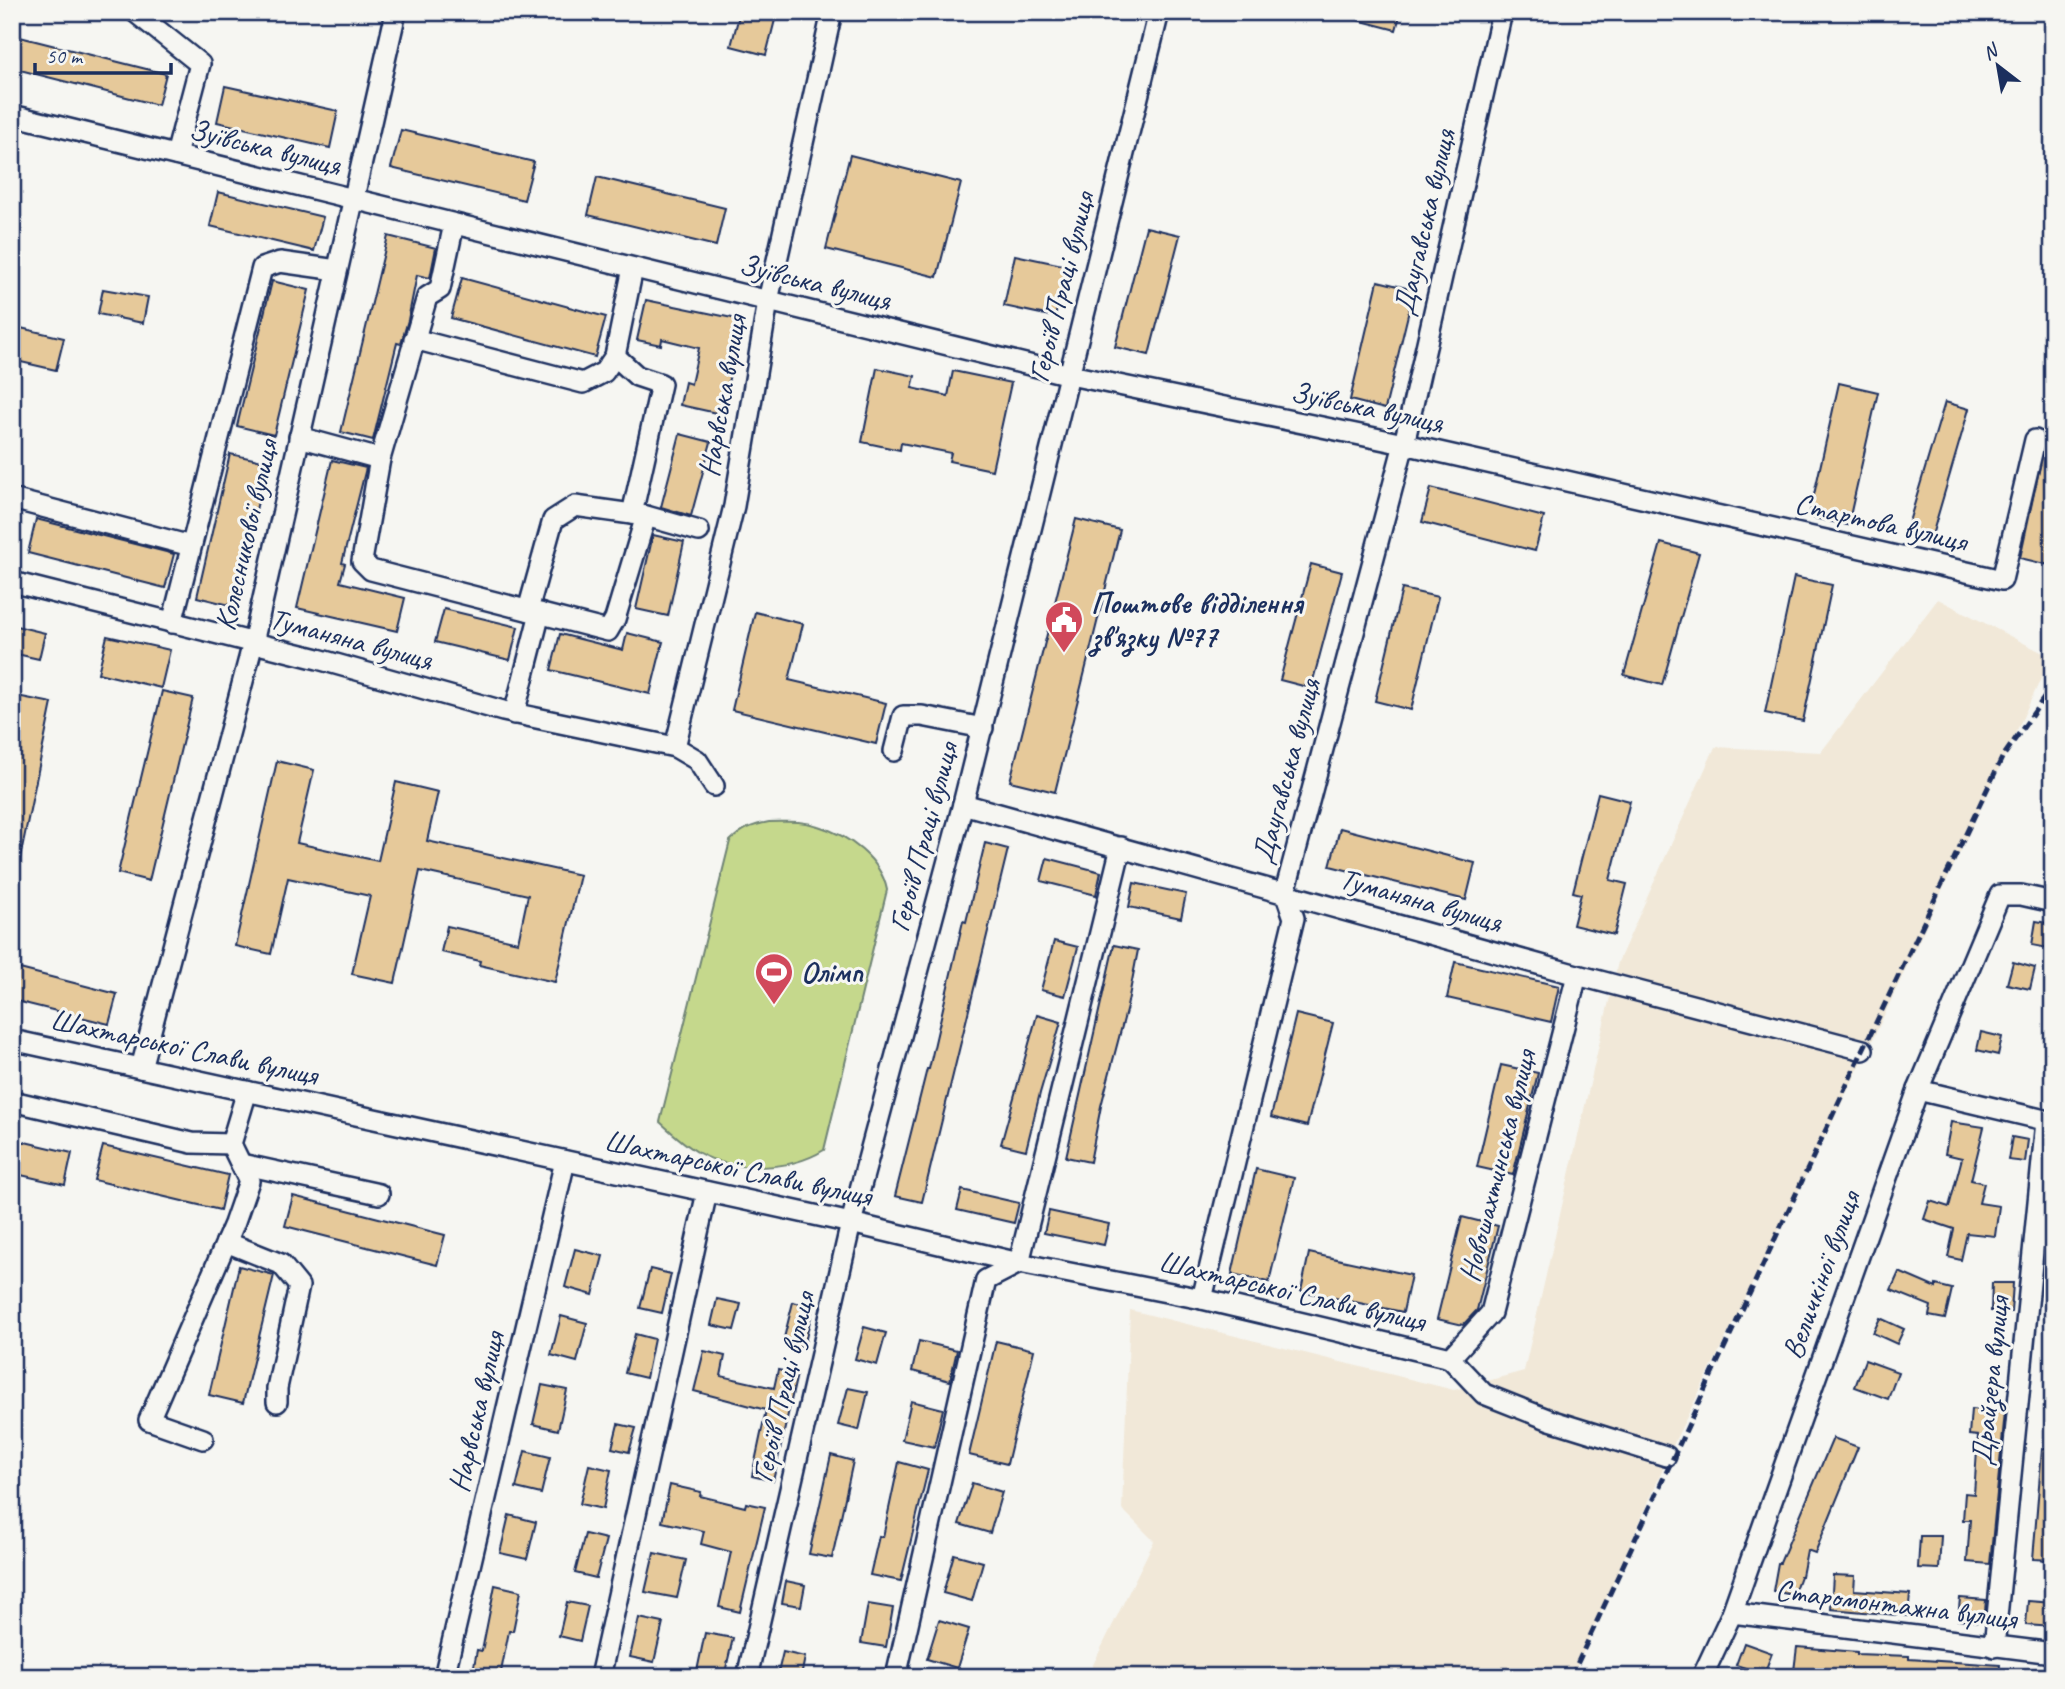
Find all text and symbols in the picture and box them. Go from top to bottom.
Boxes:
scale bar [35,32,172,76]
north arrow [1964,32,2034,102]
text: N [1979,37,2004,66]
text: 50 m [46,43,84,69]
street label: Зуївська вулиця [185,110,346,184]
street label: Даугавська вулиця [1384,124,1464,319]
street label: Героїв Праці вулиця [1019,186,1104,386]
street label: Зуївська вулиця [735,245,896,319]
street label: Нарвська вулиця [689,310,755,480]
street label: Зуївська вулиця [1287,372,1448,442]
street label: Колесникової вулиця [206,433,287,634]
street label: Стартова вулиця [1791,484,1973,561]
place label: Поштове відділення зв'язку №77 [1088,584,1305,657]
street label: Туманяна вулиця [266,599,438,679]
public building icon: Поштове відділення зв'язку №77 [1043,599,1085,654]
street label: Даугавська вулиця [1243,673,1329,868]
street label: Героїв Праці вулиця [880,736,967,936]
street label: Туманяна вулиця [1336,859,1507,942]
sports icon: Олімп [753,951,795,1006]
place label: Олімп [801,953,864,991]
street label: Шахтарської Слави вулиця [47,1000,323,1094]
street label: Новошахтинська вулиця [1450,1044,1545,1286]
street label: Шахтарської Слави вулиця [601,1121,877,1215]
street label: Величкіної вулиця [1773,1183,1870,1364]
street label: Шахтарської Слави вулиця [1155,1242,1431,1341]
street label: Героїв Праці вулиця [743,1285,824,1486]
street label: Драйзера вулиця [1962,1292,2018,1467]
street label: Нарвська вулиця [439,1326,513,1496]
street label: Старомонтажна вулиця [1773,1570,2021,1638]

